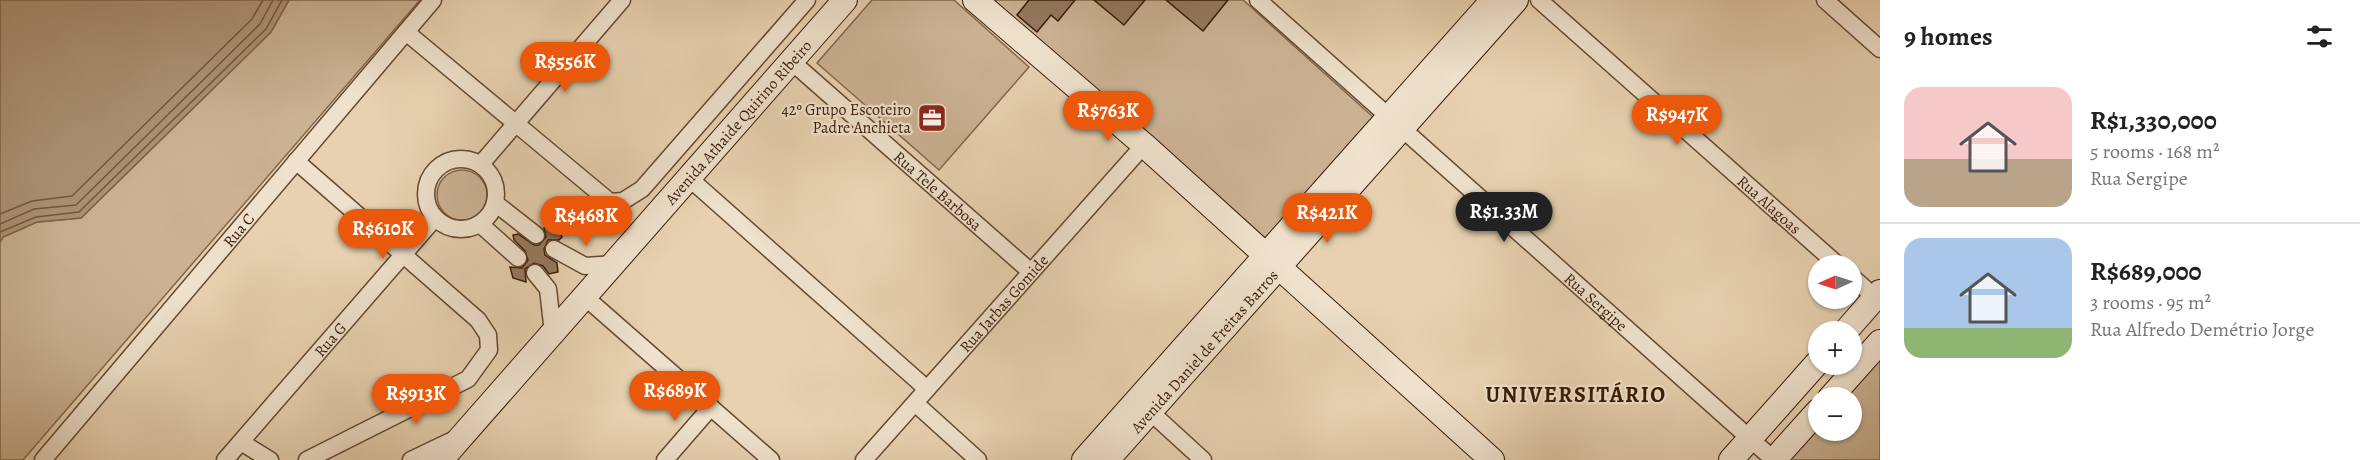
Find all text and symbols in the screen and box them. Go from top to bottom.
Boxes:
text: 9 homes [1904,19,1993,54]
icon: filters [2303,20,2336,53]
street label: Avenida Athaide Quirino Ribeiro [660,35,817,210]
pin: R$556K [516,42,614,93]
text: R$556K [534,48,596,75]
pin: R$763K [1059,91,1157,142]
pin: R$947K [1628,95,1726,146]
text: R$763K [1077,97,1139,124]
place label: 42º Grupo Escoteiro Padre Anchieta [782,99,912,139]
text: R$947K [1646,101,1708,128]
office icon: 42º Grupo Escoteiro Padre Anchieta [916,102,948,134]
text: R$1,330,000 [2090,103,2217,138]
icon: home [1952,111,2024,183]
text: 5 rooms · 168 m² [2090,138,2219,165]
street label: Rua Tele Barbosa [889,146,987,236]
text: Rua Sergipe [2090,165,2188,192]
street label: Rua Alagoas [1732,171,1806,239]
pin: R$1.33M [1449,192,1559,243]
pin: R$421K [1278,193,1376,244]
pin: R$468K [537,196,635,247]
text: R$1.33M [1470,198,1538,225]
text: R$421K [1296,199,1358,226]
text: R$468K [554,202,618,229]
street label: Rua C [218,208,260,252]
pin: R$610K [334,209,432,260]
text: R$610K [352,215,414,242]
street label: Rua Jarbas Gomide [955,250,1054,357]
text: R$689,000 [2090,254,2202,289]
north arrow [1808,255,1862,309]
map controls [1808,255,1862,441]
icon: home [1952,262,2024,334]
street label: Avenida Daniel de Freitas Barros [1125,265,1283,439]
street label: Rua Sergipe [1559,268,1632,336]
text: 3 rooms · 95 m² [2090,289,2211,316]
text: Rua Alfredo Demétrio Jorge [2090,316,2314,343]
street label: Rua G [309,318,352,362]
button: + [1808,321,1862,375]
pin: R$689K [626,371,724,422]
pin: R$913K [367,374,465,425]
text: R$689K [643,377,707,404]
text: R$913K [386,380,446,407]
district label: UNIVERSITÁRIO [1485,380,1667,410]
button: − [1808,387,1862,441]

